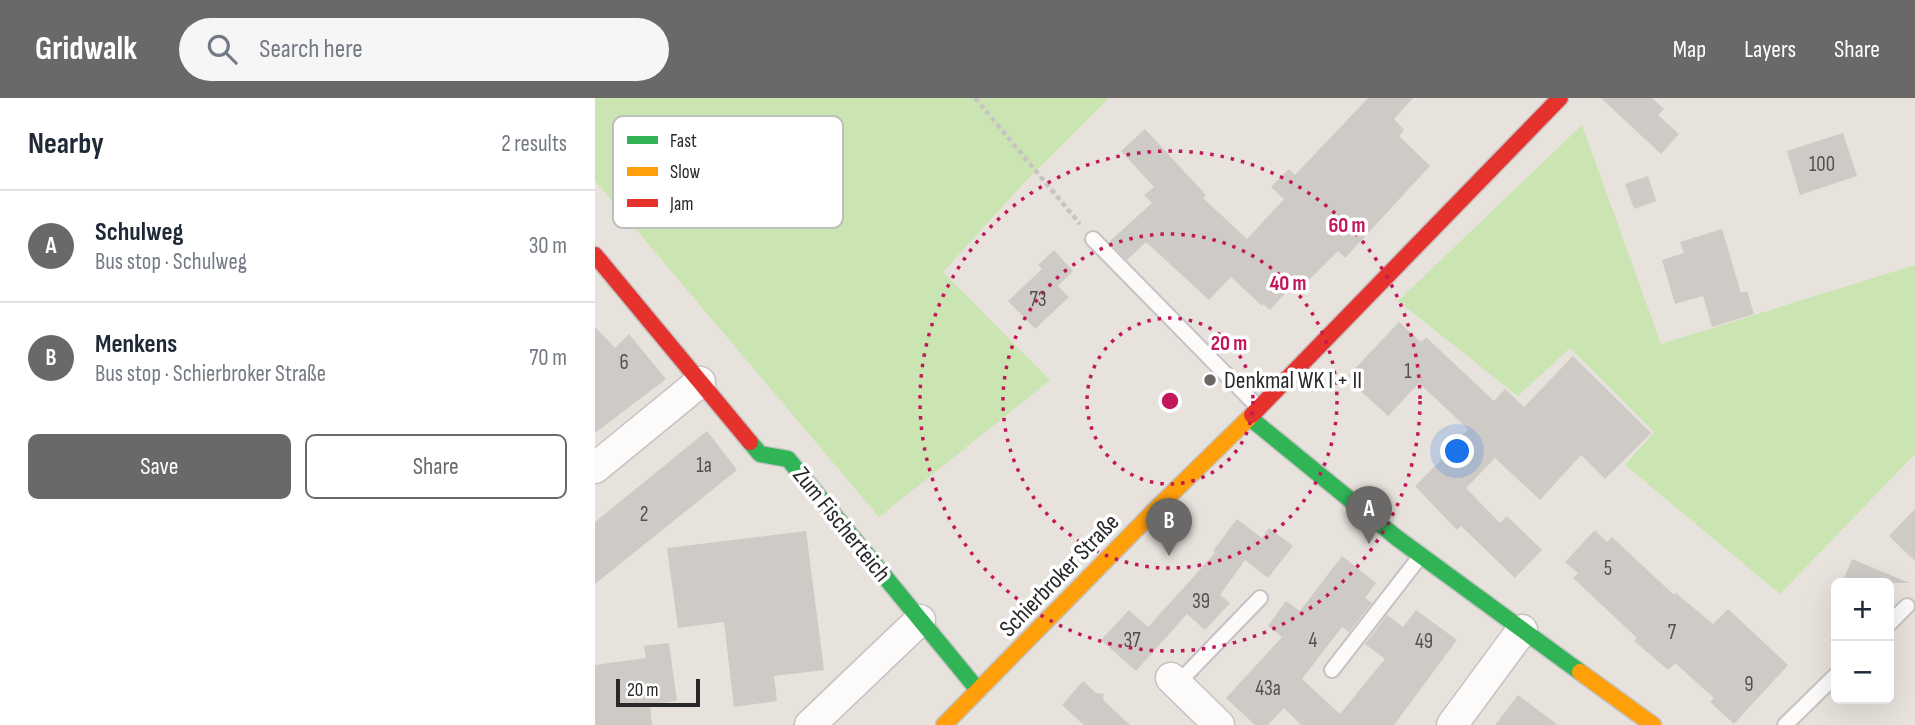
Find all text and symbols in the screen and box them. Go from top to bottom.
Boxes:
search box [179,18,669,81]
text: Gridwalk [35,29,137,69]
icon: search [203,30,241,68]
text: Search here [259,34,363,65]
text: Map [1673,35,1706,64]
text: Layers [1744,35,1796,64]
text: Share [1834,35,1880,64]
legend [613,116,843,228]
text: Nearby [28,126,104,162]
text: 2 results [501,130,567,158]
text: Fast [670,130,697,153]
house number: 100 [1809,152,1835,177]
text: Slow [670,161,700,184]
text: Jam [669,193,693,216]
text: 60 m [1328,213,1366,238]
text: Schulweg [95,217,184,248]
text: A [46,232,56,260]
text: 30 m [529,232,567,260]
text: Bus stop · Schulweg [95,248,247,276]
text: 40 m [1270,271,1306,296]
house number: 73 [1029,287,1047,312]
text: Menkens [95,329,177,360]
text: 20 m [1211,331,1247,356]
text: B [46,344,56,372]
text: 70 m [529,344,567,372]
house number: 6 [619,350,629,375]
house number: 1 [1404,359,1412,384]
text: Bus stop · Schierbroker Straße [95,360,326,388]
place label: Denkmal WK I + II [1224,366,1362,395]
marker: Denkmal WK I + II [1202,372,1218,388]
centre of rings [1158,389,1182,413]
button: Save [28,434,291,499]
button: Share [305,434,567,499]
your location [1440,434,1474,468]
house number: 1a [696,453,712,478]
street label: Zum Fischerteich [787,461,897,588]
pin: A [1346,486,1392,544]
pin: B [1146,498,1192,556]
house number: 2 [640,502,648,527]
street label: Schierbroker Straße [993,508,1125,643]
house number: 5 [1604,556,1612,581]
map controls [1831,578,1894,704]
button: + [1831,578,1894,641]
house number: 39 [1192,589,1210,614]
house number: 7 [1668,620,1677,645]
house number: 37 [1123,628,1141,653]
house number: 4 [1309,628,1318,653]
house number: 49 [1415,629,1433,654]
button: − [1831,641,1894,704]
house number: 9 [1744,672,1754,697]
scale bar [616,676,700,708]
house number: 43a [1255,676,1281,701]
text: 20 m [627,679,659,702]

